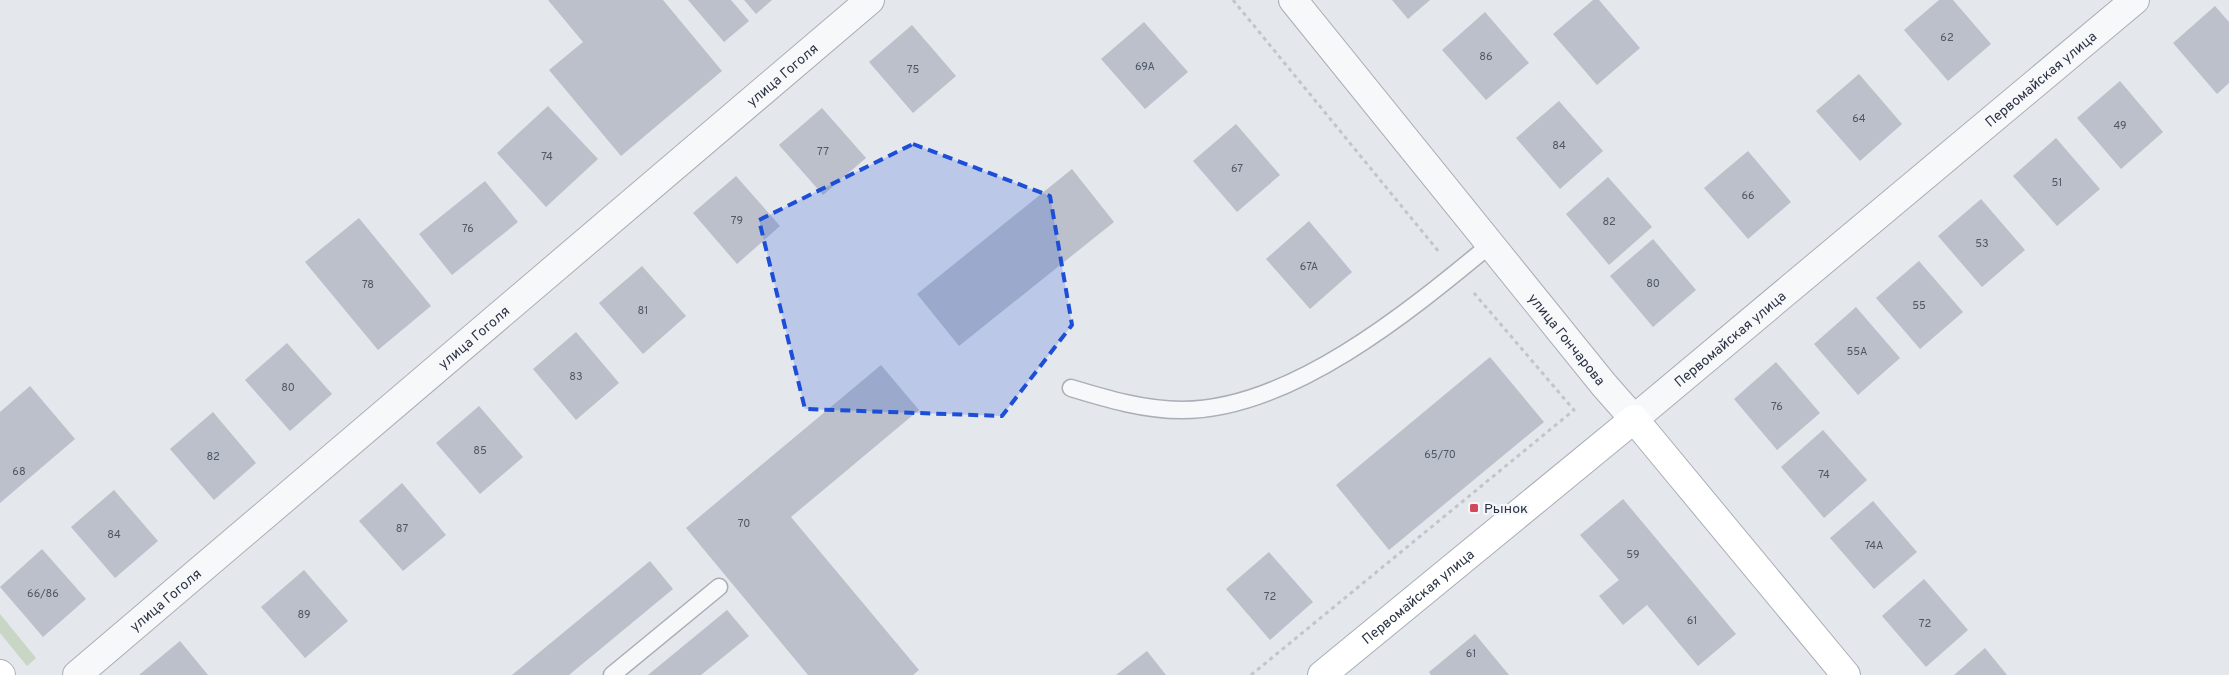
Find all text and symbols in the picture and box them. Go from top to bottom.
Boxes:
street label: Первомайская улица [1982,29,2101,132]
house number: 62 [1940,31,1954,45]
street label: улица Гоголя [744,41,822,111]
house number: 86 [1479,50,1493,64]
house number: 69А [1135,60,1155,74]
house number: 75 [907,63,919,77]
house number: 64 [1852,112,1866,126]
house number: 49 [2113,119,2127,133]
house number: 84 [1552,139,1566,153]
house number: 77 [817,145,829,159]
house number: 74 [541,150,553,164]
house number: 67 [1231,162,1243,176]
house number: 51 [2052,176,2062,190]
house number: 66 [1741,189,1755,203]
house number: 79 [731,214,743,228]
house number: 82 [1602,215,1616,229]
house number: 76 [462,222,474,236]
house number: 53 [1975,237,1989,251]
house number: 67А [1300,260,1318,274]
house number: 80 [1646,277,1660,291]
house number: 78 [362,278,374,292]
street label: Первомайская улица [1672,288,1790,391]
street label: улица Гончарова [1524,291,1608,390]
house number: 55 [1912,299,1926,313]
street label: улица Гоголя [436,303,514,374]
house number: 81 [638,304,648,318]
house number: 55А [1847,345,1867,359]
house number: 83 [569,370,583,384]
house number: 80 [281,381,295,395]
house number: 76 [1771,400,1783,414]
house number: 85 [473,444,487,458]
house number: 65/70 [1424,448,1456,462]
house number: 82 [206,450,220,464]
house number: 68 [12,465,26,479]
house number: 74 [1818,468,1830,482]
place label: Рынок [1484,501,1528,518]
marker: Рынок [1468,502,1480,514]
house number: 70 [738,517,750,531]
house number: 87 [396,522,408,536]
house number: 84 [107,528,121,542]
house number: 74А [1865,539,1883,553]
street label: Первомайская улица [1359,546,1478,649]
house number: 59 [1626,548,1640,562]
street label: улица Гоголя [127,566,206,636]
house number: 66/86 [27,587,59,601]
house number: 72 [1264,590,1276,604]
house number: 89 [297,608,311,622]
house number: 61 [1687,614,1697,628]
house number: 72 [1919,617,1931,631]
house number: 61 [1466,647,1476,661]

